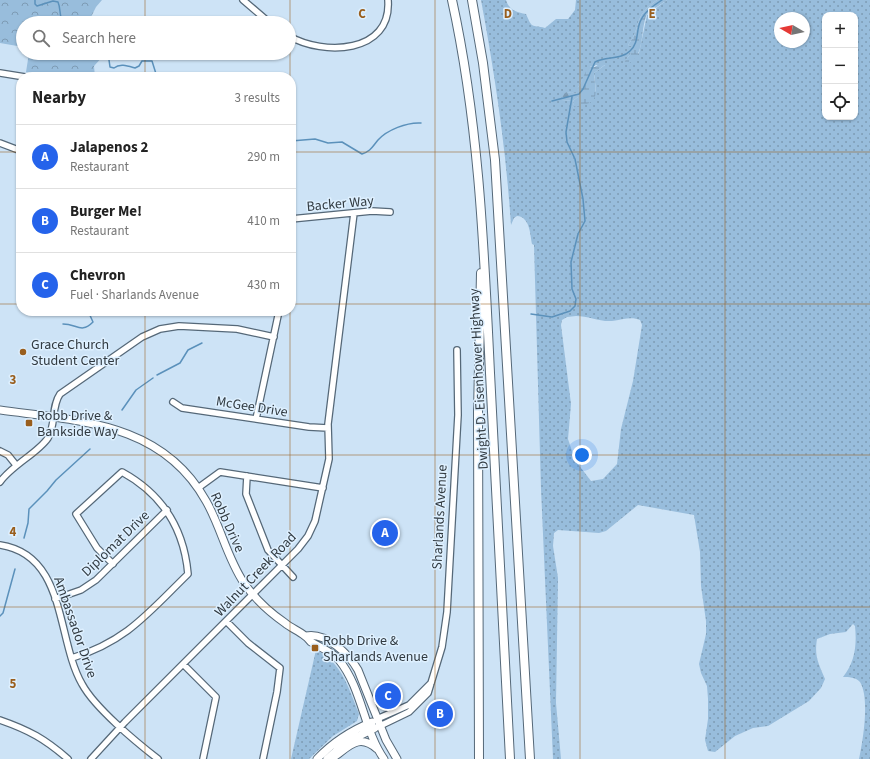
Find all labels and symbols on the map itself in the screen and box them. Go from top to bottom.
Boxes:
text: C [358,5,366,23]
text: D [504,5,512,23]
text: E [648,5,656,23]
north arrow [774,12,810,48]
street label: Backer Way [306,191,375,217]
street label: Dwight D. Eisenhower Highway [464,288,494,470]
place label: Grace Church Student Center [31,335,119,371]
marker: Grace Church Student Center [18,347,28,357]
text: 3 [10,371,17,389]
street label: McGee Drive [215,391,289,423]
place label: Robb Drive & Bankside Way [37,406,119,442]
marker: Robb Drive & Bankside Way [24,418,34,428]
your location [572,445,592,465]
street label: Sharlands Avenue [427,464,453,570]
street label: Robb Drive [205,489,249,556]
street label: Diplomat Drive [77,506,154,581]
pin: A [372,518,398,548]
text: 4 [10,523,17,541]
street label: Walnut Creek Road [210,528,301,621]
street label: Ambassador Drive [48,574,102,681]
place label: Robb Drive & Sharlands Avenue [323,631,428,667]
marker: Robb Drive & Sharlands Avenue [310,643,320,653]
text: 5 [10,675,17,693]
pin: C [375,681,401,711]
pin: B [427,699,453,729]

